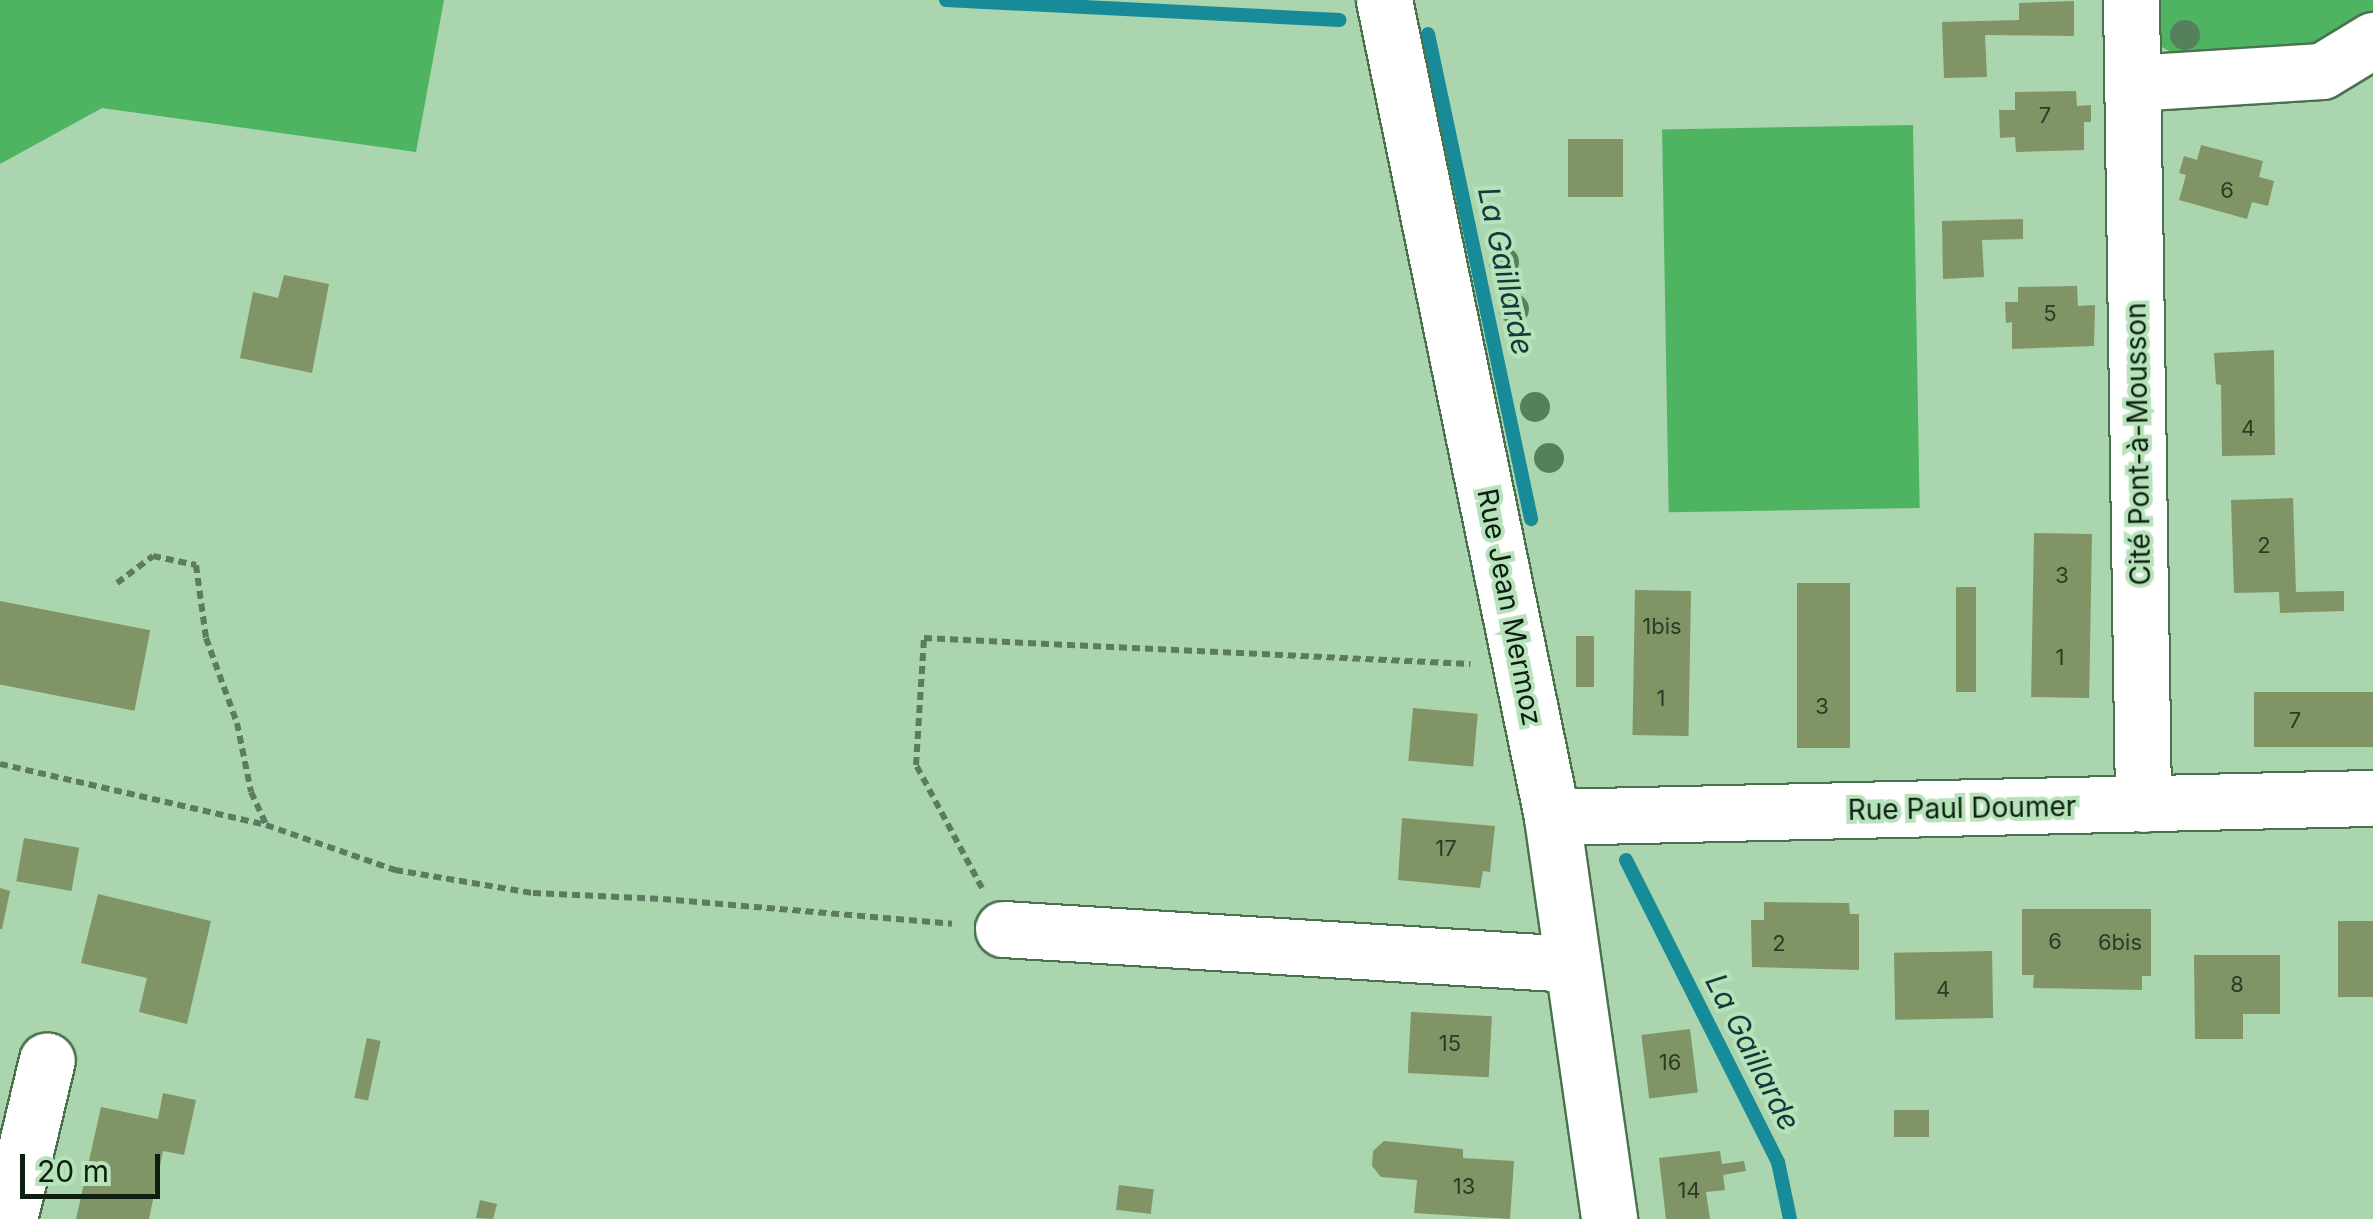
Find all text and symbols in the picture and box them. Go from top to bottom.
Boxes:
house number: 7 [2039,103,2051,129]
house number: 6 [2220,178,2234,204]
water label: La Gaillarde [1471,183,1541,359]
house number: 5 [2043,301,2057,327]
street label: Cité Pont-à-Mousson [2119,302,2157,586]
house number: 4 [2241,416,2255,442]
street label: Rue Jean Mermoz [1471,486,1549,728]
house number: 2 [2257,533,2271,559]
house number: 3 [2055,563,2069,589]
house number: 1bis [1642,614,1682,640]
house number: 1 [2056,645,2064,671]
house number: 1 [1657,686,1665,712]
house number: 3 [1815,694,1829,720]
house number: 7 [2289,708,2301,734]
street label: Rue Paul Doumer [1847,789,2077,827]
house number: 17 [1435,836,1457,862]
house number: 6 [2048,929,2062,955]
house number: 6bis [2098,930,2142,956]
house number: 2 [1772,931,1786,957]
water label: La Gaillarde [1698,968,1808,1136]
house number: 8 [2230,972,2244,998]
house number: 4 [1936,977,1950,1003]
house number: 15 [1439,1031,1461,1057]
house number: 16 [1659,1050,1681,1076]
scale bar [25,1134,165,1196]
text: 20 m [37,1153,109,1189]
house number: 13 [1453,1174,1475,1200]
house number: 14 [1677,1178,1701,1204]

